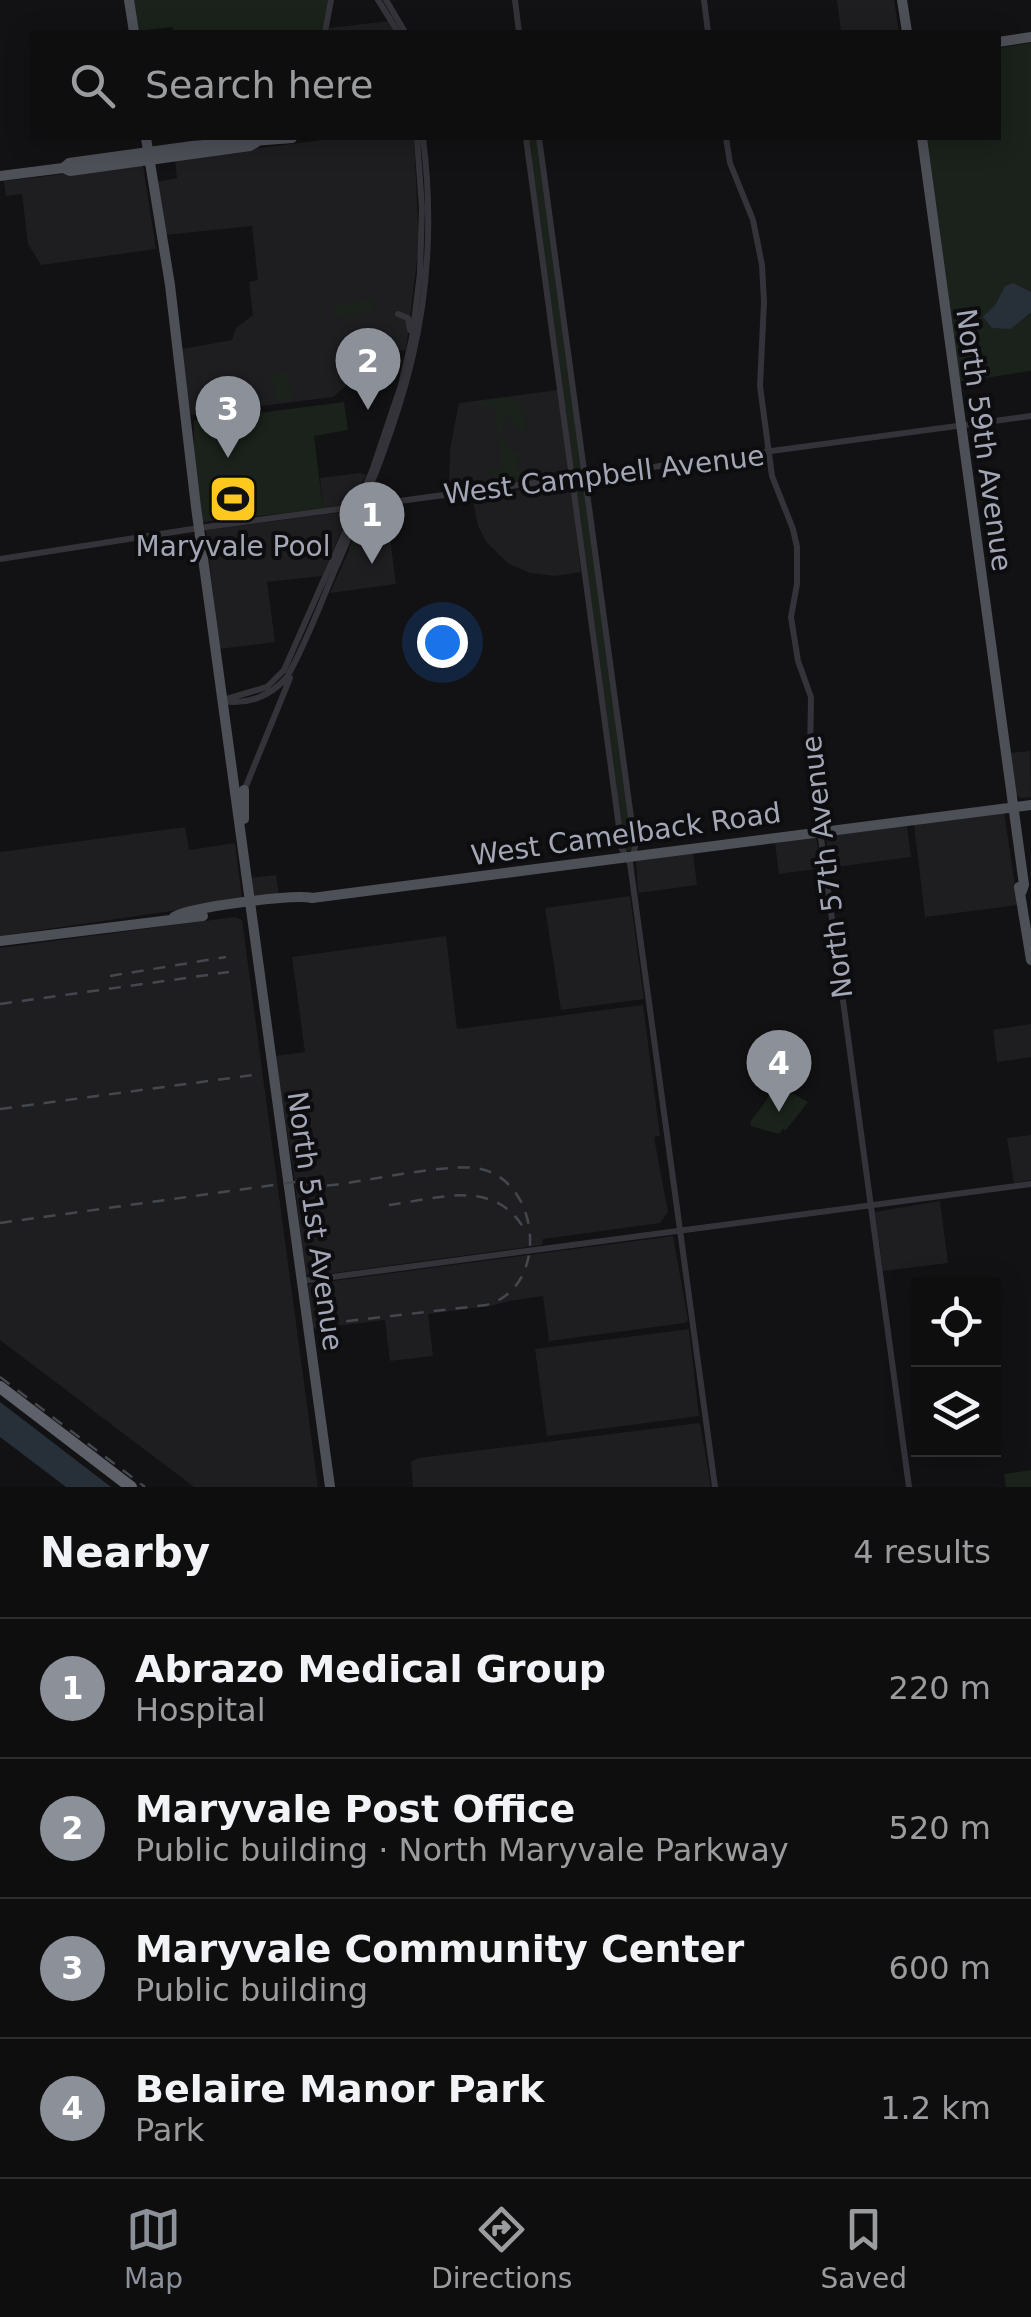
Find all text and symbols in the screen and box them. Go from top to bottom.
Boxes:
search box [30,30,1001,140]
icon: search [65,58,120,113]
text: Search here [145,63,373,107]
street label: North 59th Avenue [949,307,1019,573]
pin: 2 [336,328,400,410]
pin: 3 [196,376,260,458]
street label: West Campbell Avenue [442,439,766,511]
sports icon: Maryvale Pool [207,473,259,525]
pin: 1 [340,482,404,564]
place label: Maryvale Pool [136,530,330,563]
your location [417,617,468,668]
street label: North 57th Avenue [795,734,859,1000]
street label: West Camelback Road [469,796,783,872]
pin: 4 [746,1030,812,1112]
street label: North 51st Avenue [280,1089,350,1353]
map controls [911,1277,1001,1457]
button: locate [911,1277,1001,1367]
button: layers [911,1367,1001,1457]
text: Nearby [40,1528,210,1577]
text: 4 results [853,1533,991,1571]
text: Abrazo Medical Group [135,1647,606,1691]
text: 1 [61,1669,84,1707]
text: 220 m [889,1669,991,1707]
text: Hospital [135,1691,266,1729]
text: Maryvale Post Office [135,1787,575,1831]
text: 2 [61,1809,84,1847]
text: 520 m [889,1809,991,1847]
text: Public building · North Maryvale Parkway [135,1831,789,1869]
text: Maryvale Community Center [135,1927,744,1971]
text: 3 [61,1949,84,1987]
text: 600 m [889,1949,991,1987]
text: Public building [135,1971,368,2009]
text: Belaire Manor Park [135,2067,544,2111]
text: 4 [61,2089,84,2127]
text: 1.2 km [880,2089,991,2127]
text: Park [135,2111,204,2149]
tab: Map [124,2202,183,2295]
tab: Directions [431,2202,572,2295]
tab: Saved [820,2202,907,2295]

